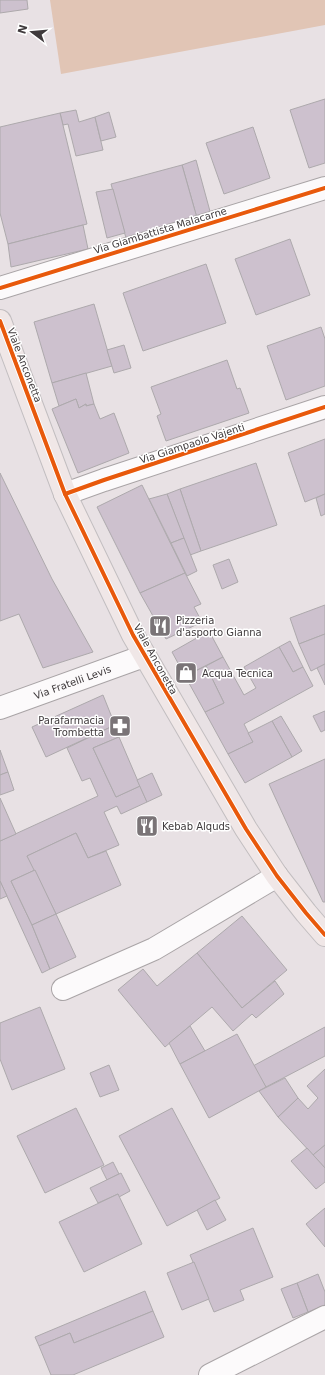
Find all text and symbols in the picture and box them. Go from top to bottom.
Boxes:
north arrow [12,12,52,52]
text: N [15,23,30,36]
street label: Via Giambattista Malacarne [92,205,228,256]
street label: Viale Anconetta [5,326,44,404]
street label: Via Giampaolo Vajenti [138,421,246,466]
restaurant icon: Pizzeria d'asporto Gianna [147,613,173,639]
place label: Pizzeria d'asporto Gianna [176,615,262,638]
street label: Viale Anconetta [132,622,180,696]
shop icon: Acqua Tecnica [173,660,199,686]
street label: Via Fratelli Levis [33,663,113,701]
place label: Acqua Tecnica [202,668,273,679]
pharmacy icon: Parafarmacia Trombetta [107,713,133,739]
place label: Parafarmacia Trombetta [38,715,104,738]
restaurant icon: Kebab Alquds [134,813,160,839]
place label: Kebab Alquds [162,821,230,832]

